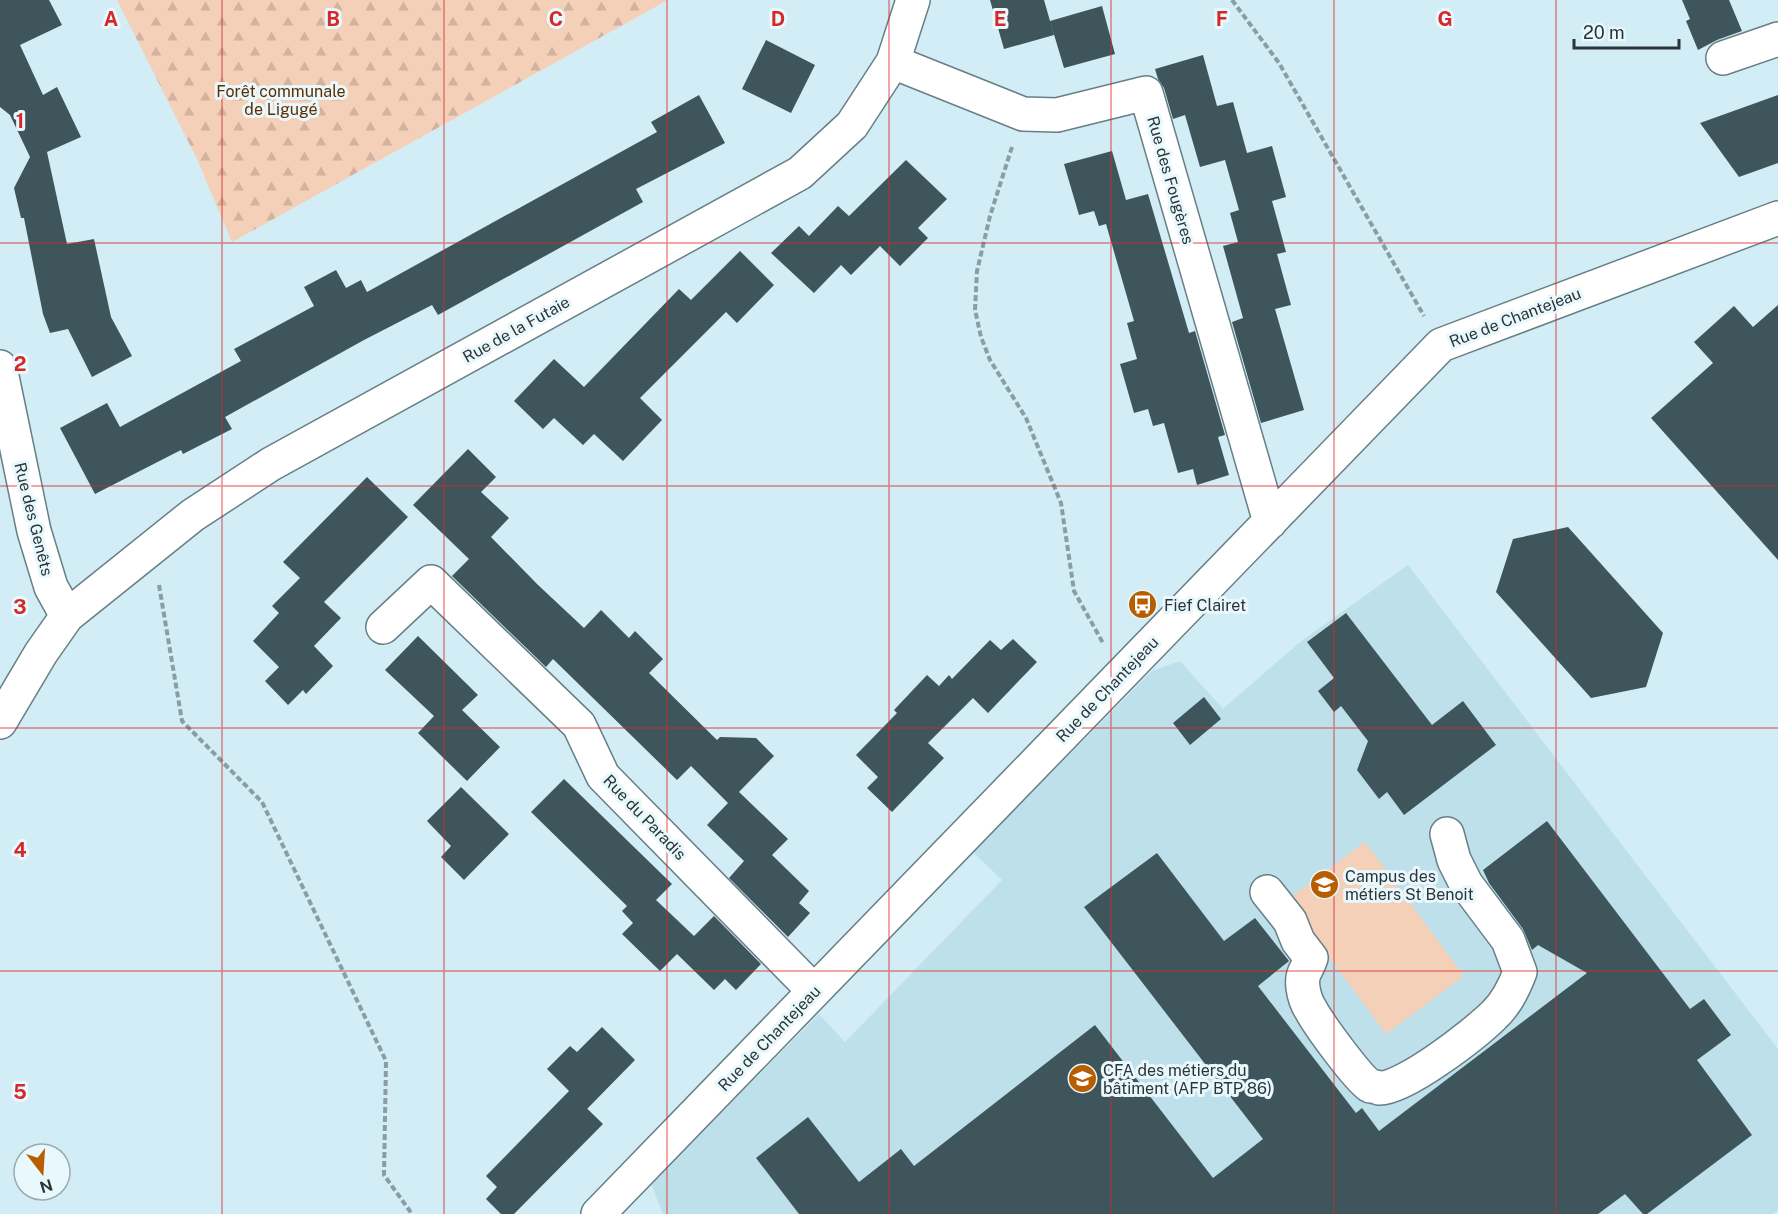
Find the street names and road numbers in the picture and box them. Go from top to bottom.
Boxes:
street label: Rue des Fougères [1143,114,1198,247]
street label: Rue de Chantejeau [1447,284,1584,351]
street label: Rue de la Futaie [460,292,573,367]
street label: Rue des Genêts [10,460,57,578]
street label: Rue de Chantejeau [1052,633,1163,746]
street label: Rue du Paradis [599,771,690,864]
street label: Rue de Chantejeau [714,982,825,1095]

